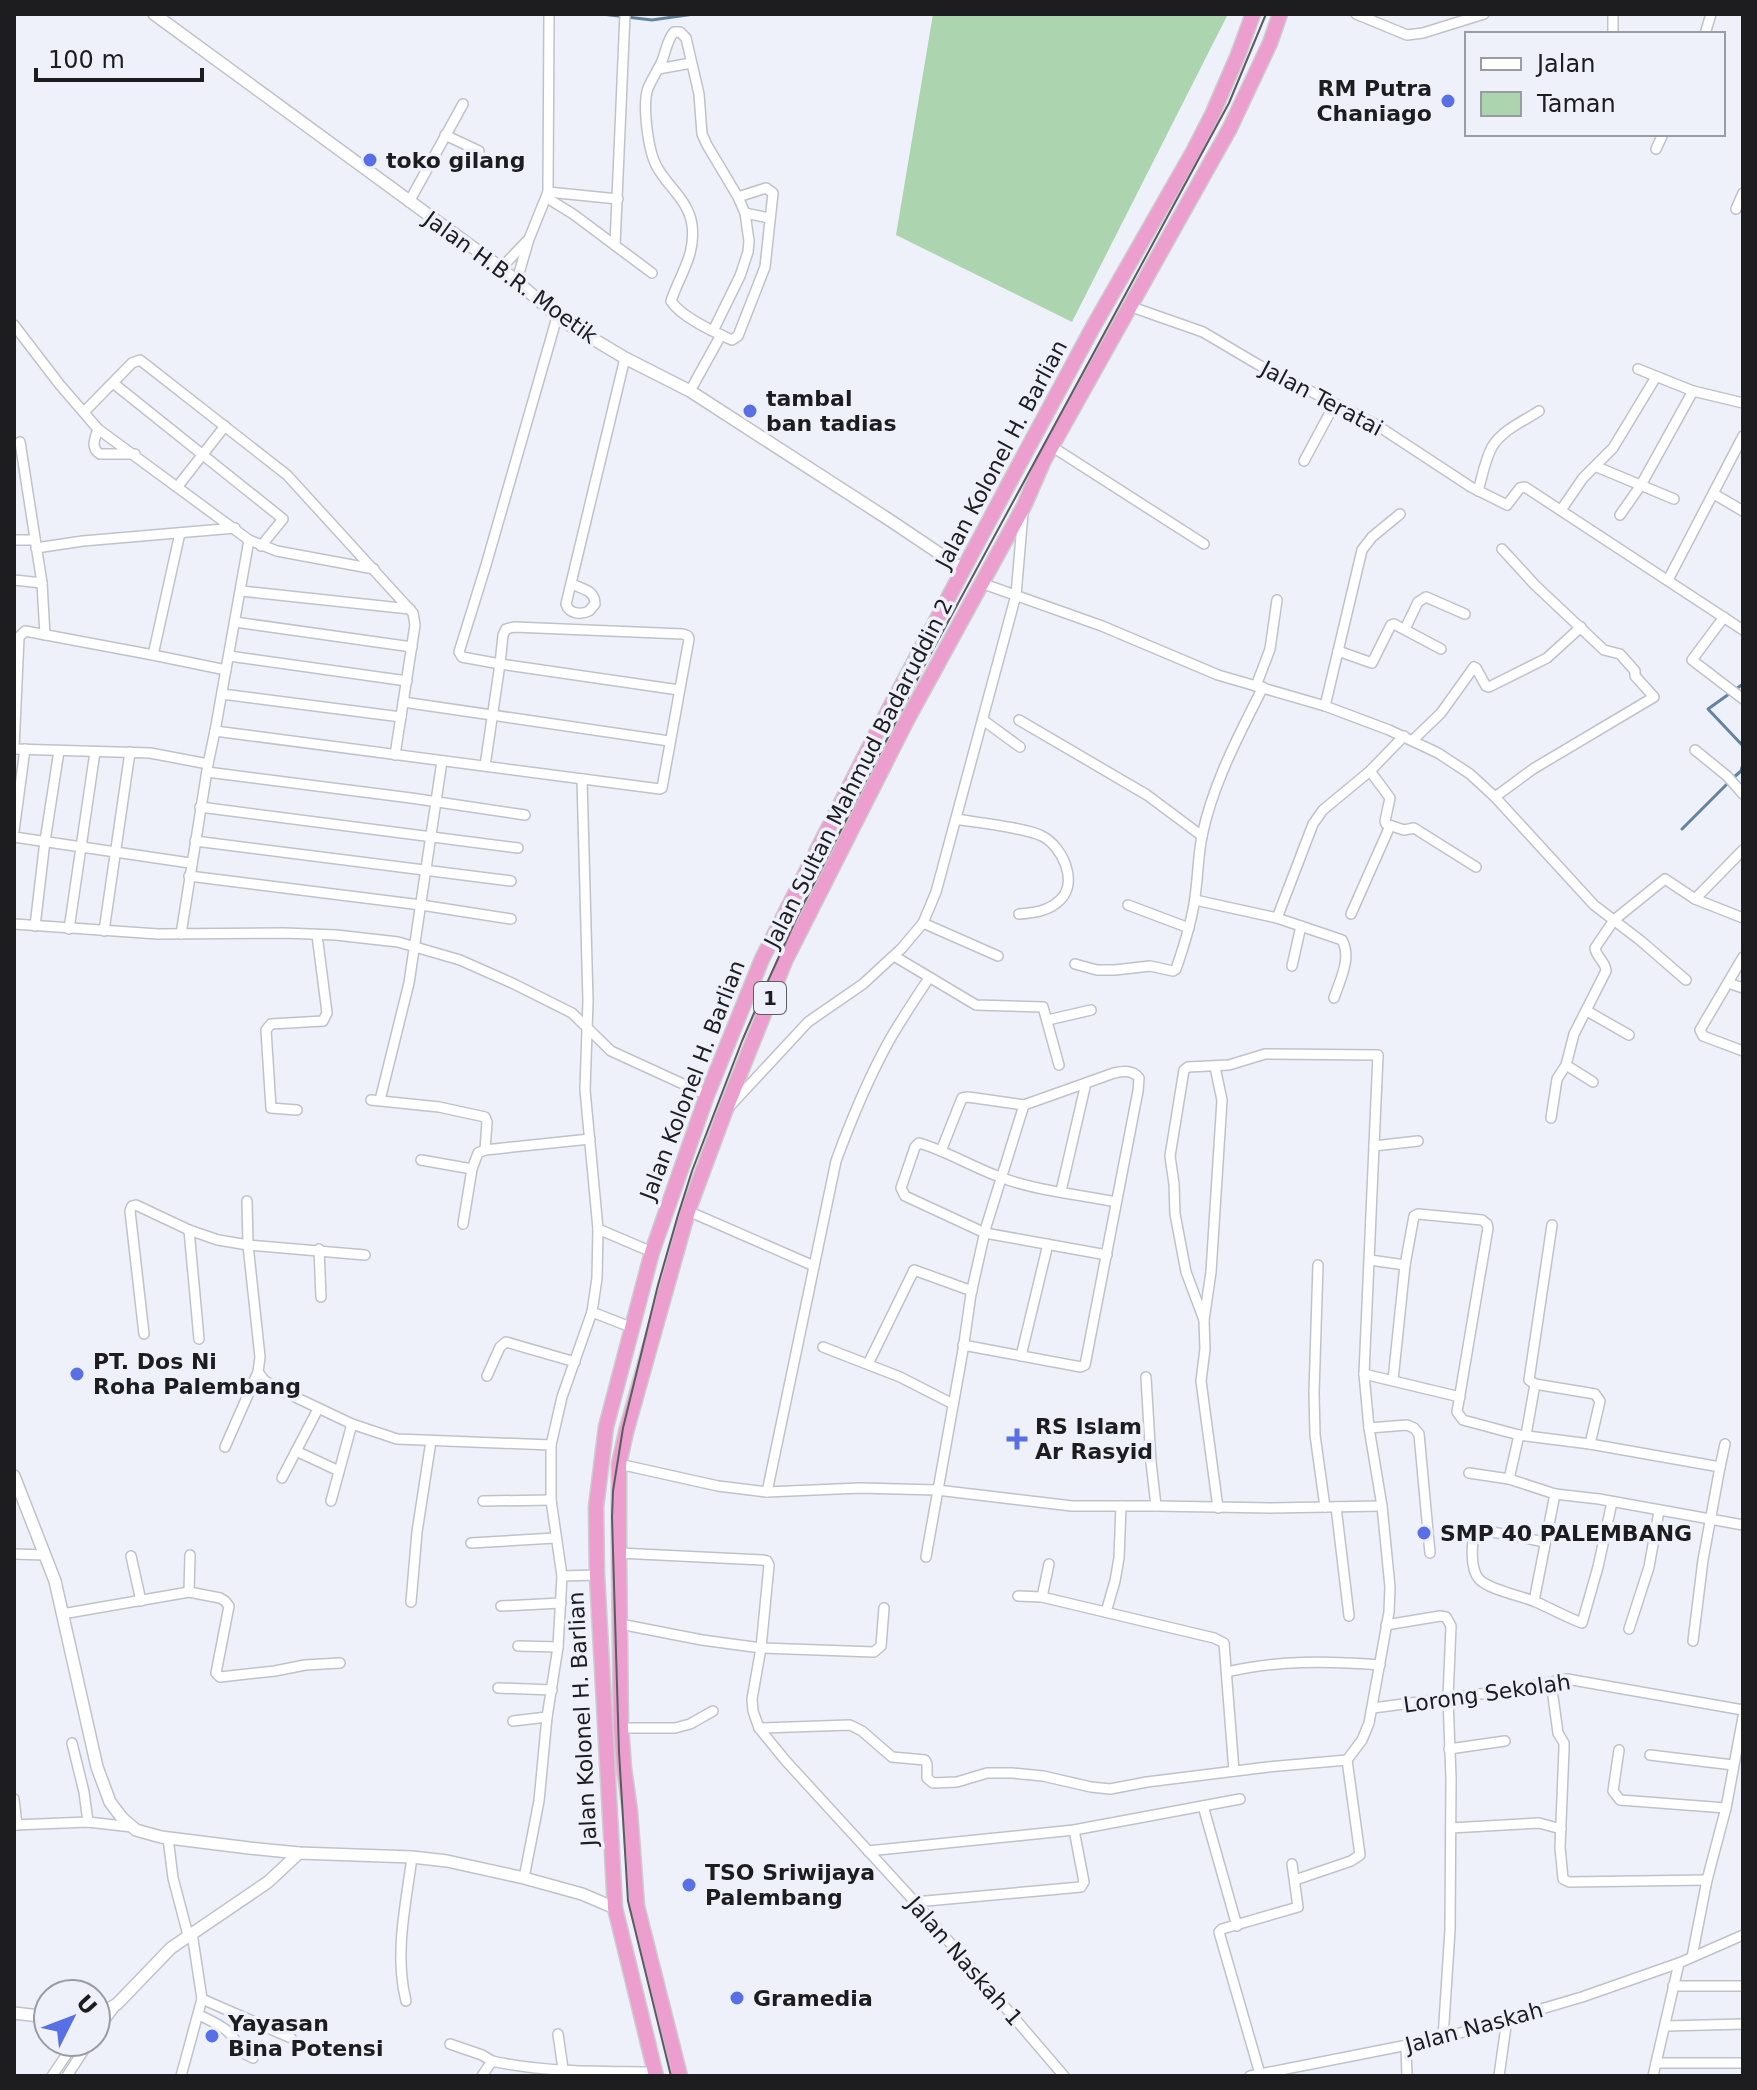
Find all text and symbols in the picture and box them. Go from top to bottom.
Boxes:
scale bar [36,32,202,82]
legend [1465,32,1725,136]
text: 100 m [48,46,125,74]
text: Jalan [1535,50,1595,78]
place label: RM Putra Chaniago [1316,76,1432,126]
text: Taman [1536,90,1616,118]
marker: RM Putra Chaniago [1439,92,1457,110]
place label: toko gilang [386,148,526,173]
marker: toko gilang [361,151,379,169]
street label: Jalan H.B.R. Moetik [418,205,602,349]
street label: Jalan Kolonel H. Barlian [930,336,1072,574]
street label: Jalan Teratai [1255,355,1387,441]
place label: tambal ban tadias [766,386,897,436]
marker: tambal ban tadias [741,402,759,420]
street label: Jalan Sultan Mahmud Badaruddin 2 [758,595,958,954]
street label: Jalan Kolonel H. Barlian [634,957,750,1205]
road number: 1 [754,982,786,1014]
place label: PT. Dos Ni Roha Palembang [93,1349,301,1399]
marker: PT. Dos Ni Roha Palembang [68,1365,86,1383]
place label: RS Islam Ar Rasyid [1035,1414,1153,1464]
marker: RS Islam Ar Rasyid [1006,1428,1028,1450]
place label: SMP 40 PALEMBANG [1440,1521,1692,1546]
marker: SMP 40 PALEMBANG [1415,1524,1433,1542]
street label: Jalan Kolonel H. Barlian [563,1591,602,1849]
street label: Lorong Sekolah [1402,1669,1572,1718]
place label: TSO Sriwijaya Palembang [705,1860,875,1910]
marker: TSO Sriwijaya Palembang [680,1876,698,1894]
street label: Jalan Naskah 1 [901,1890,1027,2031]
north arrow [32,1978,112,2058]
place label: Gramedia [753,1986,873,2011]
marker: Gramedia [728,1989,746,2007]
text: U [71,1990,102,2020]
street label: Jalan Naskah [1401,1997,1546,2058]
place label: Yayasan Bina Potensi [227,2011,383,2061]
marker: Yayasan Bina Potensi [203,2027,221,2045]

